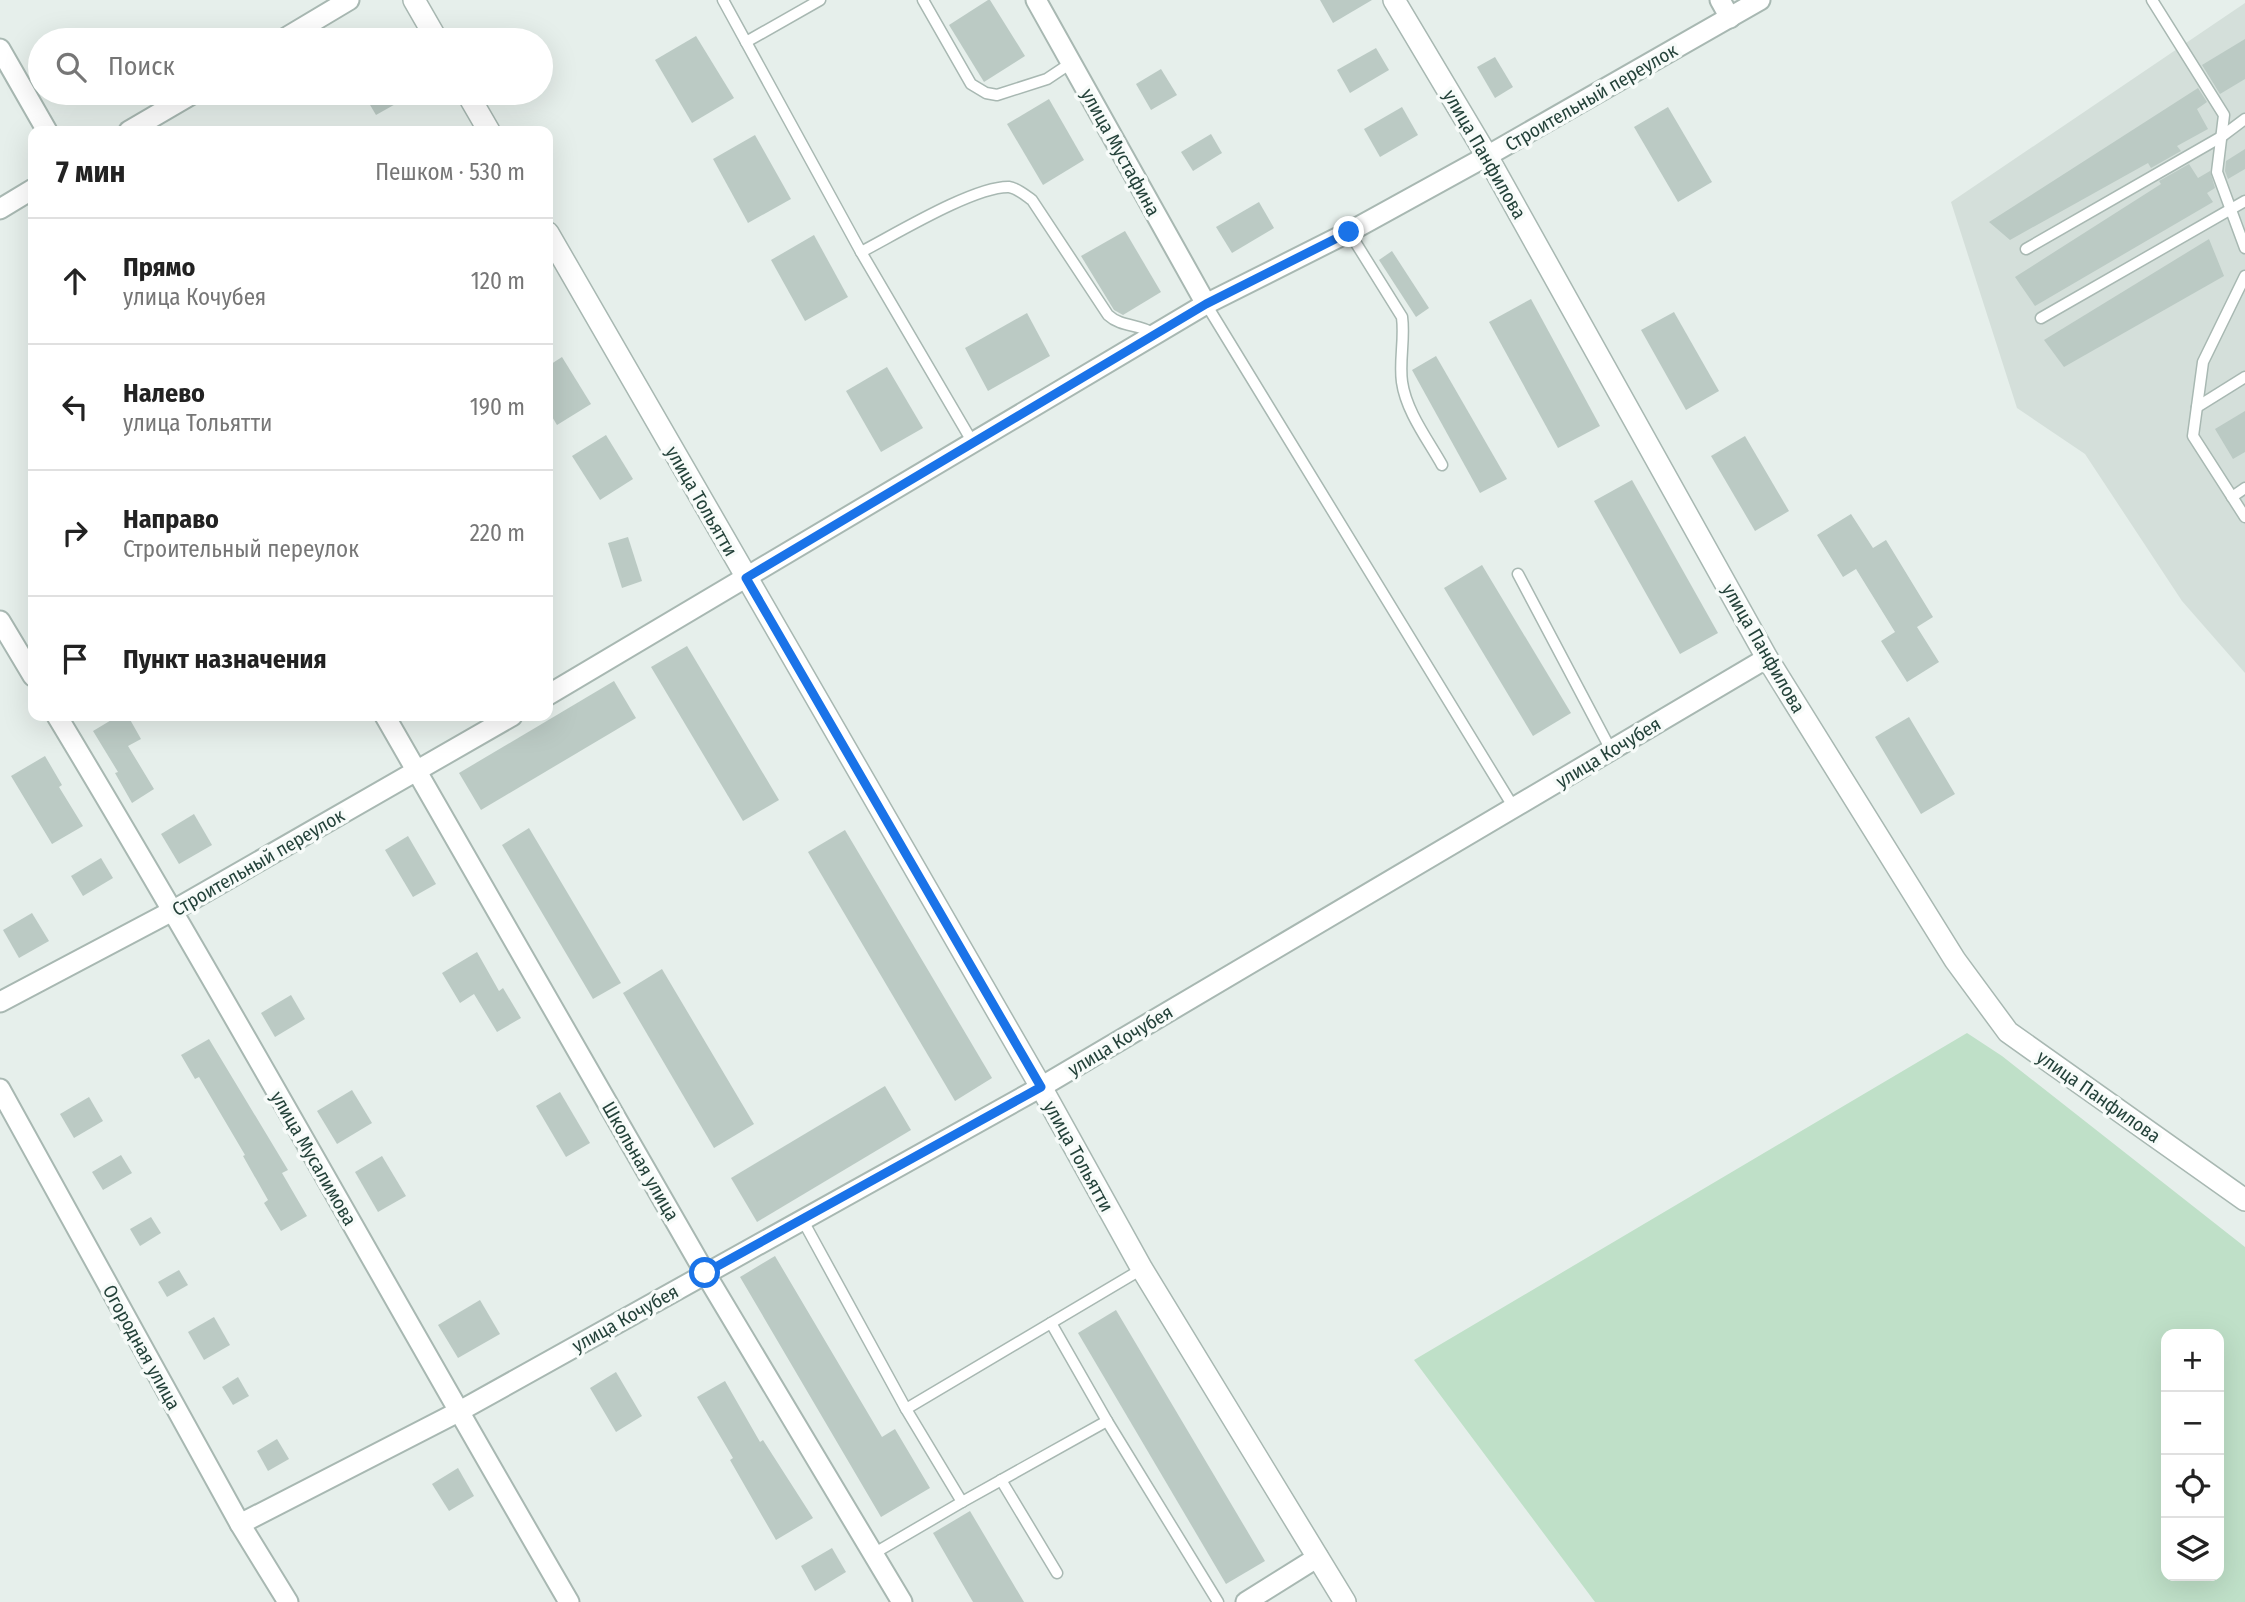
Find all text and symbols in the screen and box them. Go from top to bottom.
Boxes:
search box [28,28,553,105]
street label: Строительный переулок [1501,39,1681,156]
icon: search [52,48,90,86]
text: Поиск [108,51,175,82]
street label: улица Мустафина [1076,85,1165,220]
street label: улица Панфилова [1438,85,1531,223]
text: 7 мин [56,154,125,190]
text: Пешком · 530 m [375,158,525,186]
route end [1333,216,1364,247]
text: Прямо [123,252,195,283]
icon: ahead [56,262,94,300]
text: 120 m [471,267,525,295]
text: улица Кочубея [123,283,266,311]
text: Налево [123,378,205,409]
icon: left [56,388,94,426]
text: 190 m [470,393,525,421]
text: улица Тольятти [123,409,272,437]
street label: улица Тольятти [661,442,742,560]
text: Направо [123,504,219,535]
icon: right [56,514,94,552]
text: 220 m [470,519,525,547]
text: Строительный переулок [123,535,359,563]
street label: улица Панфилова [1717,579,1810,717]
icon: arrive [56,640,94,678]
text: Пункт назначения [123,644,327,675]
street label: улица Кочубея [1552,712,1665,793]
street label: Строительный переулок [168,804,348,921]
street label: улица Кочубея [1064,1000,1177,1081]
street label: улица Панфилова [2032,1045,2165,1148]
street label: улица Мусалимова [266,1087,361,1230]
street label: улица Тольятти [1039,1097,1119,1216]
street label: Школьная улица [597,1098,684,1225]
route start [689,1257,720,1288]
street label: улица Кочубея [568,1280,683,1357]
street label: Огородная улица [98,1281,185,1414]
map controls [2161,1329,2224,1581]
button: + [2161,1329,2224,1392]
button: − [2161,1392,2224,1455]
button: locate [2161,1455,2224,1518]
button: layers [2161,1518,2224,1581]

